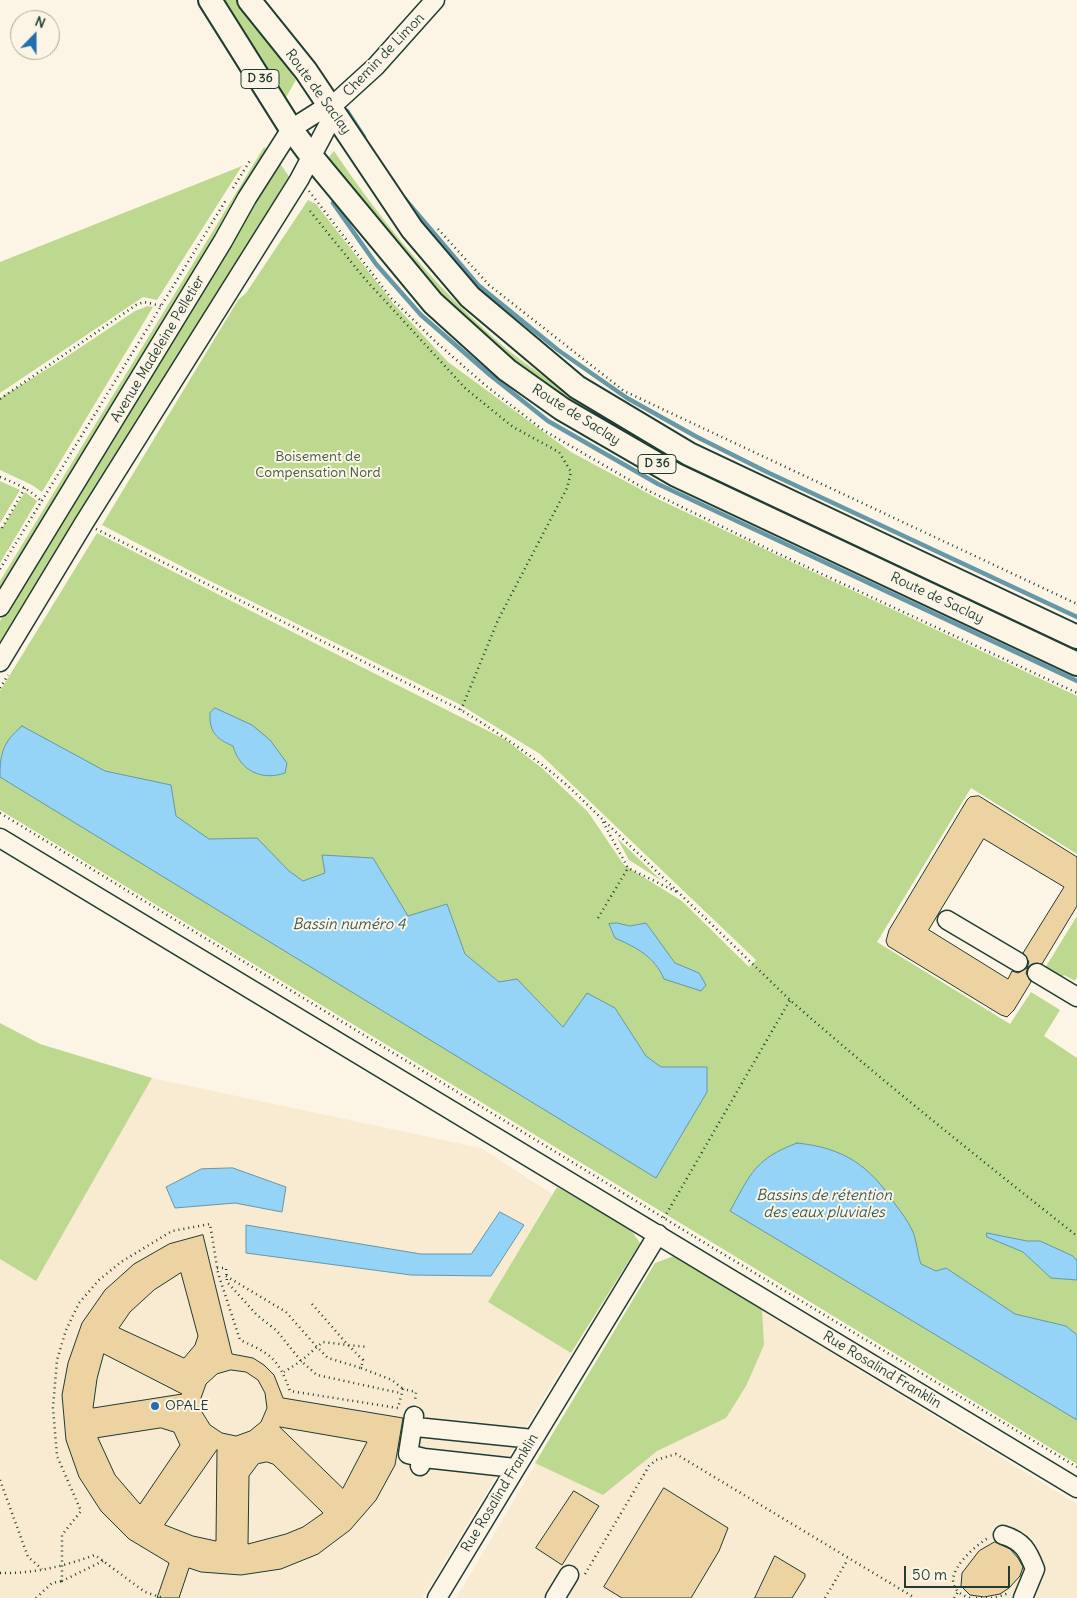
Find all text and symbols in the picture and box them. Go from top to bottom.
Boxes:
north arrow [10,10,60,60]
street label: Chemin de Limon [340,10,428,100]
text: N [32,12,48,32]
street label: Route de Saclay [281,46,355,138]
road number: D 36 [241,70,279,88]
street label: Avenue Madeleine Pelletier [107,273,209,425]
street label: Route de Saclay [529,381,623,449]
park label: Boisement de Compensation Nord [255,449,381,482]
road number: D 36 [638,454,676,474]
street label: Route de Saclay [888,569,986,627]
water label: Bassin numéro 4 [293,916,405,934]
water label: Bassins de rétention des eaux pluviales [756,1187,892,1222]
street label: Rue Rosalind Franklin [820,1328,944,1412]
place label: OPALE [165,1398,209,1414]
marker: OPALE [149,1400,161,1412]
street label: Rue Rosalind Franklin [458,1431,542,1555]
scale bar [907,1556,1013,1588]
text: 50 m [912,1565,947,1584]

